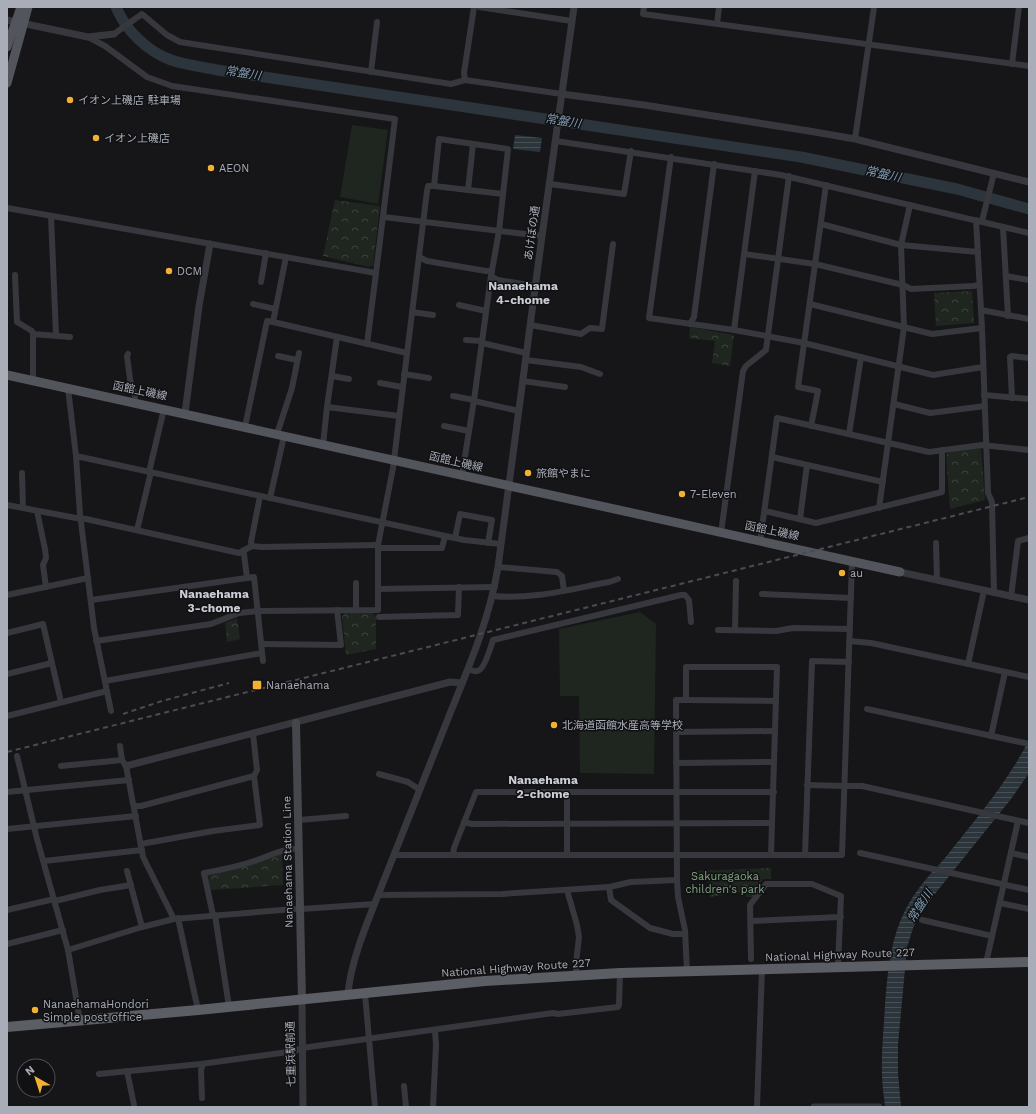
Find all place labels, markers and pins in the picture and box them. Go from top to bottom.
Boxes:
place label: イオン上磯店 駐車場 [78,94,181,107]
marker: イオン上磯店 駐車場 [65,95,75,105]
place label: イオン上磯店 [104,132,170,145]
marker: イオン上磯店 [91,133,101,143]
place label: AEON [219,162,249,175]
marker: AEON [206,163,216,173]
place label: DCM [177,265,202,278]
marker: DCM [164,266,174,276]
place label: 旅館やまに [536,467,591,480]
marker: 旅館やまに [523,468,533,478]
place label: 7-Eleven [690,488,737,501]
marker: 7-Eleven [677,489,687,499]
place label: au [850,567,863,580]
marker: au [837,568,847,578]
marker: Nanaehama [251,679,263,691]
place label: Nanaehama [266,679,329,692]
place label: 北海道函館水産高等学校 [562,719,683,732]
marker: 北海道函館水産高等学校 [549,720,559,730]
place label: NanaehamaHondori Simple post office [43,998,149,1024]
marker: NanaehamaHondori Simple post office [30,1005,40,1015]

